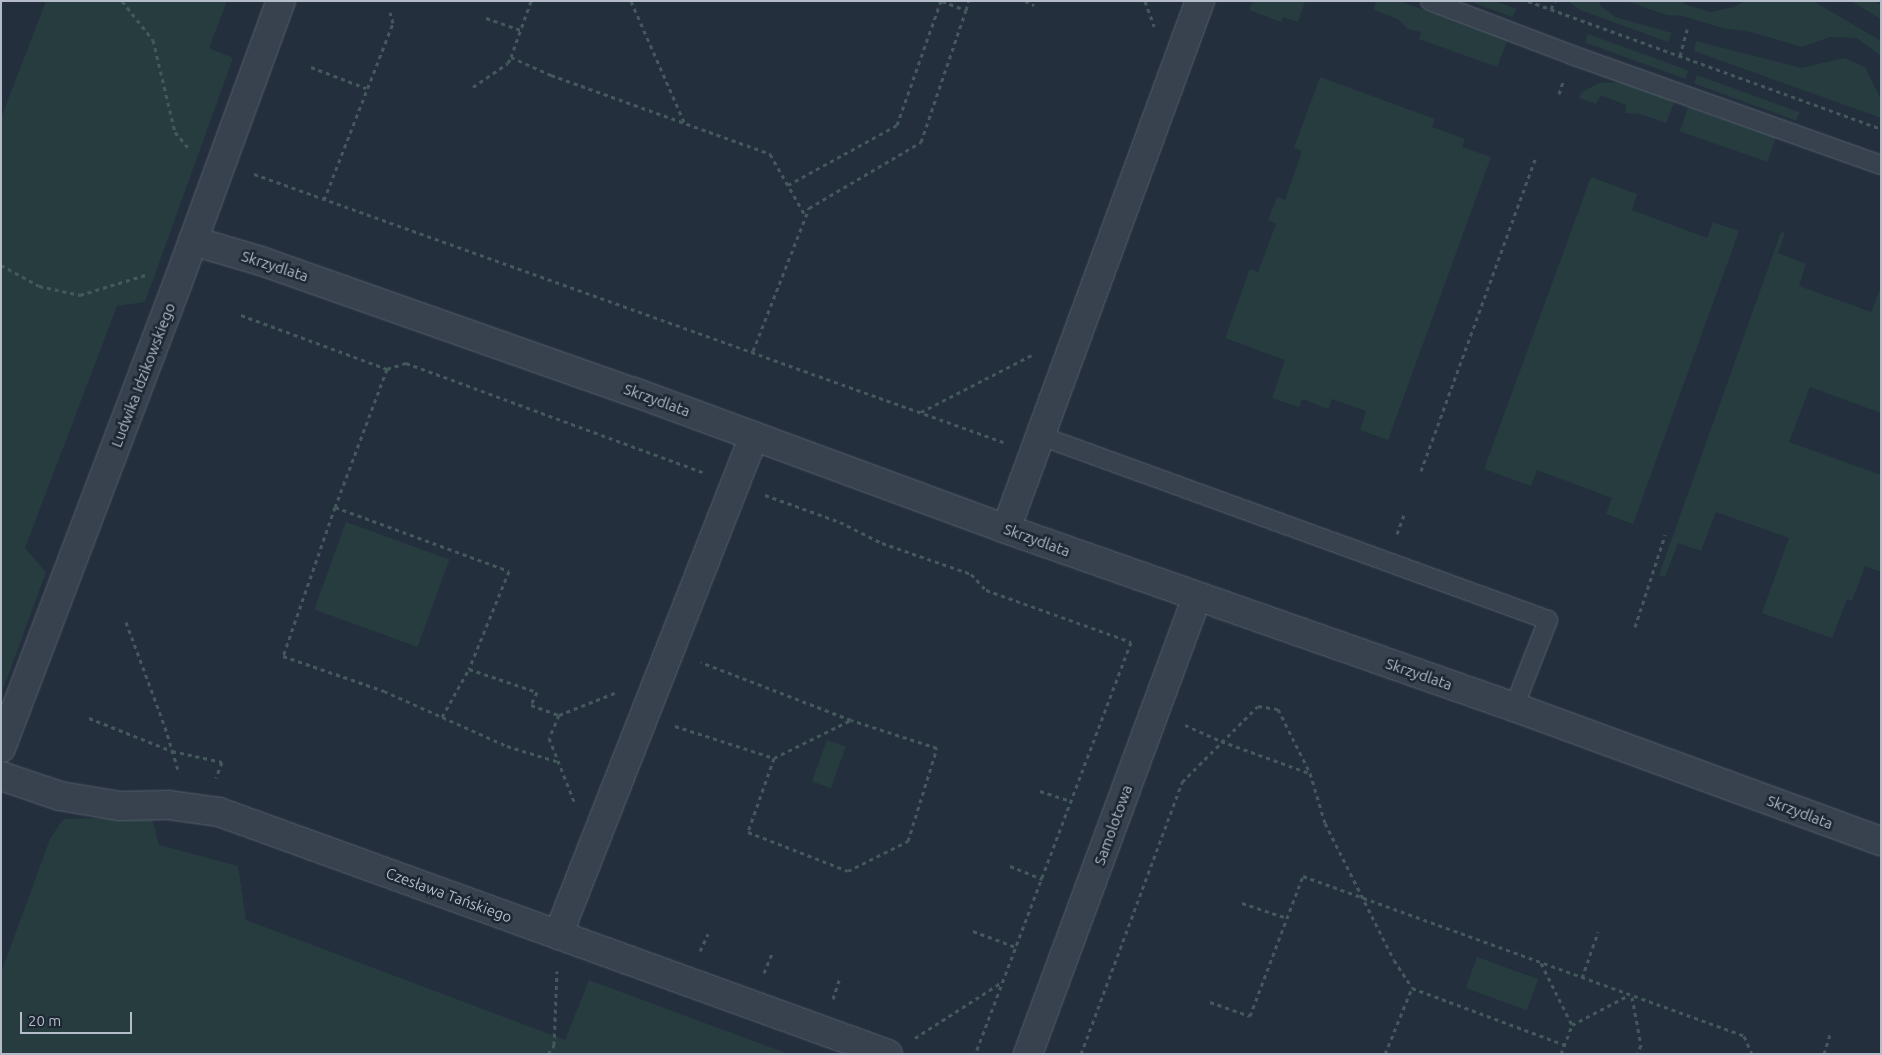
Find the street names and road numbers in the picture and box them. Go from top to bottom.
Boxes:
street label: Skrzydlata [239,247,311,285]
street label: Ludwika Idzikowskiego [107,300,179,450]
street label: Skrzydlata [621,380,693,420]
street label: Skrzydlata [1001,520,1073,560]
street label: Skrzydlata [1383,654,1455,694]
street label: Samolotowa [1090,782,1136,868]
street label: Skrzydlata [1764,791,1836,833]
street label: Czesława Tańskiego [384,864,514,926]

